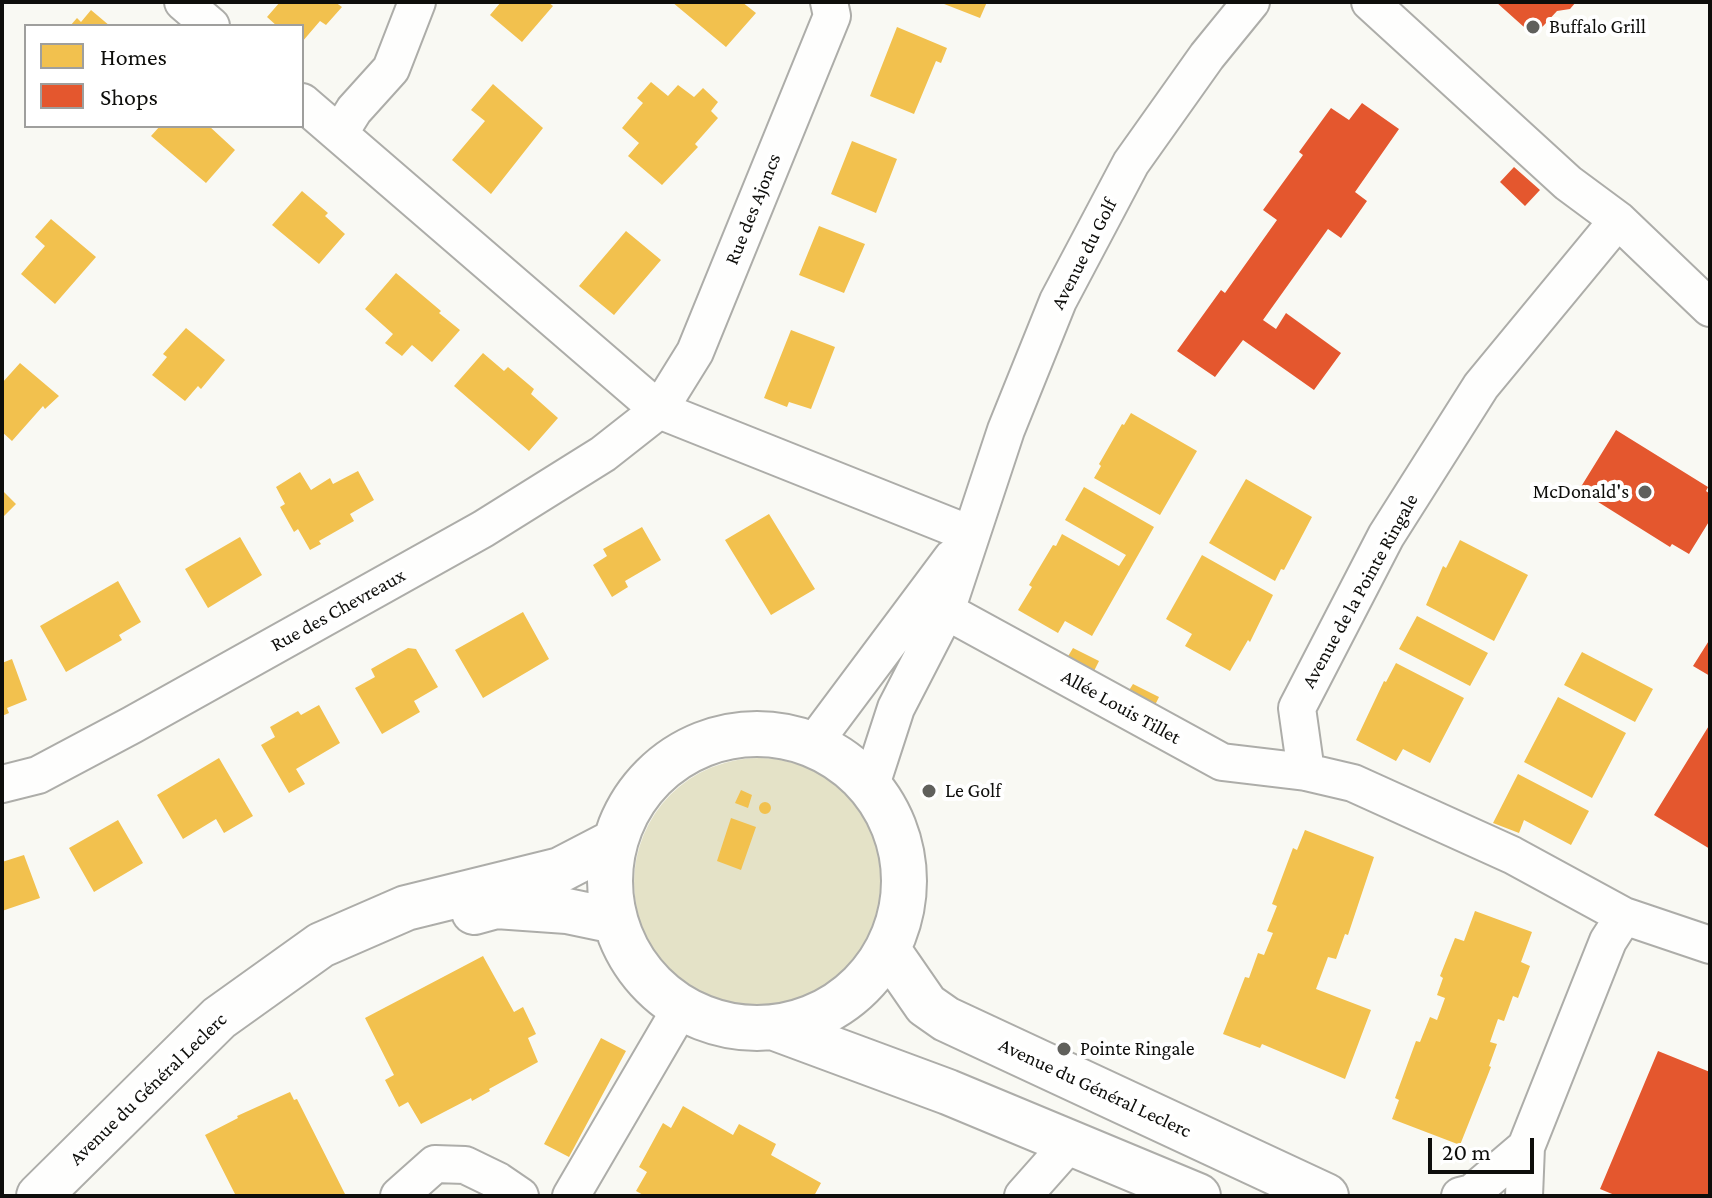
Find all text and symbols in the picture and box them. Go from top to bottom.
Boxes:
place label: Buffalo Grill [1549,15,1646,39]
marker: Buffalo Grill [1524,18,1542,36]
legend [24,24,304,128]
text: Homes [100,43,167,70]
text: Shops [100,83,158,110]
street label: Rue des Ajoncs [720,150,786,268]
street label: Avenue du Golf [1046,195,1122,313]
place label: McDonald's [1533,480,1629,504]
marker: McDonald's [1636,483,1654,501]
street label: Avenue de la Pointe Ringale [1297,490,1423,692]
street label: Rue des Chevreaux [267,563,409,657]
street label: Allée Louis Tillet [1057,664,1185,750]
place label: Le Golf [945,779,1001,803]
marker: Le Golf [920,782,938,800]
street label: Avenue du Général Leclerc [64,1008,232,1170]
street label: Avenue du Général Leclerc [995,1033,1195,1143]
place label: Pointe Ringale [1080,1037,1194,1061]
marker: Pointe Ringale [1055,1040,1073,1058]
scale bar [1432,1122,1538,1172]
text: 20 m [1442,1138,1491,1165]

